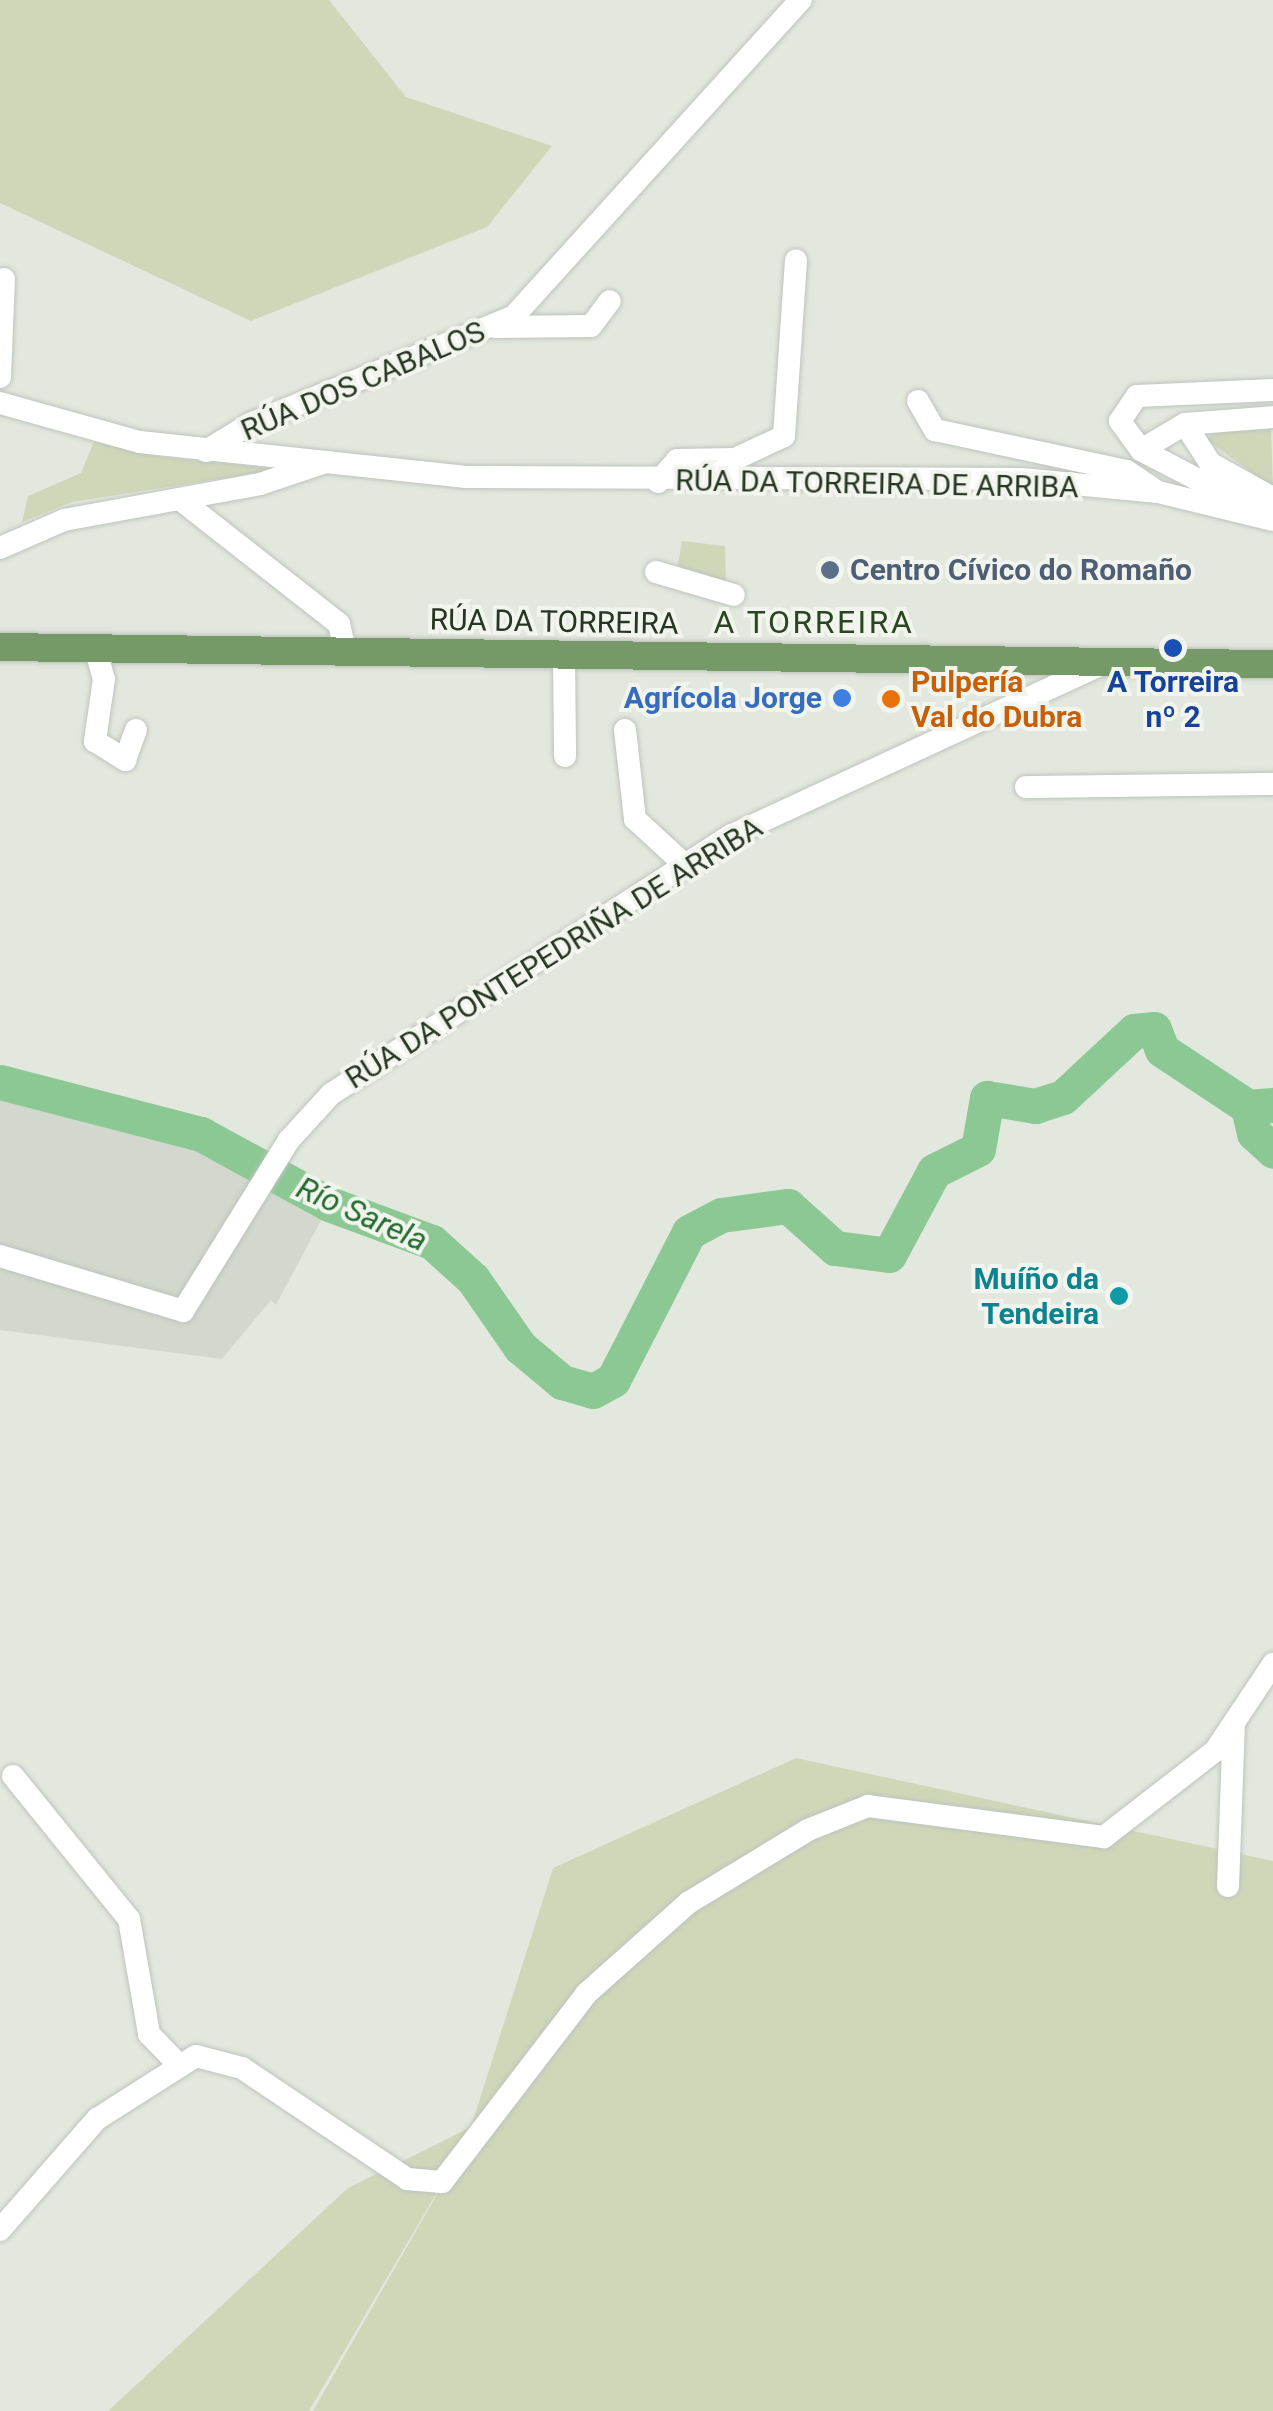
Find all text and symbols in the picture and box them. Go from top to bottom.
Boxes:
street label: RÚA DOS CABALOS [236,313,490,449]
street label: RÚA DA TORREIRA DE ARRIBA [675,462,1079,506]
place label: Centro Cívico do Romaño [850,552,1192,588]
marker: Centro Cívico do Romaño [819,559,841,581]
street label: RÚA DA TORREIRA [429,602,679,642]
district label: A TORREIRA [713,603,915,641]
marker: A Torreira nº 2 [1162,637,1184,659]
place label: Pulpería Val do Dubra [911,664,1082,734]
place label: A Torreira nº 2 [1107,664,1239,734]
place label: Agrícola Jorge [624,680,822,716]
marker: Agrícola Jorge [831,687,853,709]
marker: Pulpería Val do Dubra [880,688,902,710]
street label: RÚA DA PONTEPEDRIÑA DE ARRIBA [339,809,769,1097]
water label: Río Sarela [291,1168,433,1260]
place label: Muíño da Tendeira [974,1261,1099,1332]
marker: Muíño da Tendeira [1108,1285,1130,1307]

